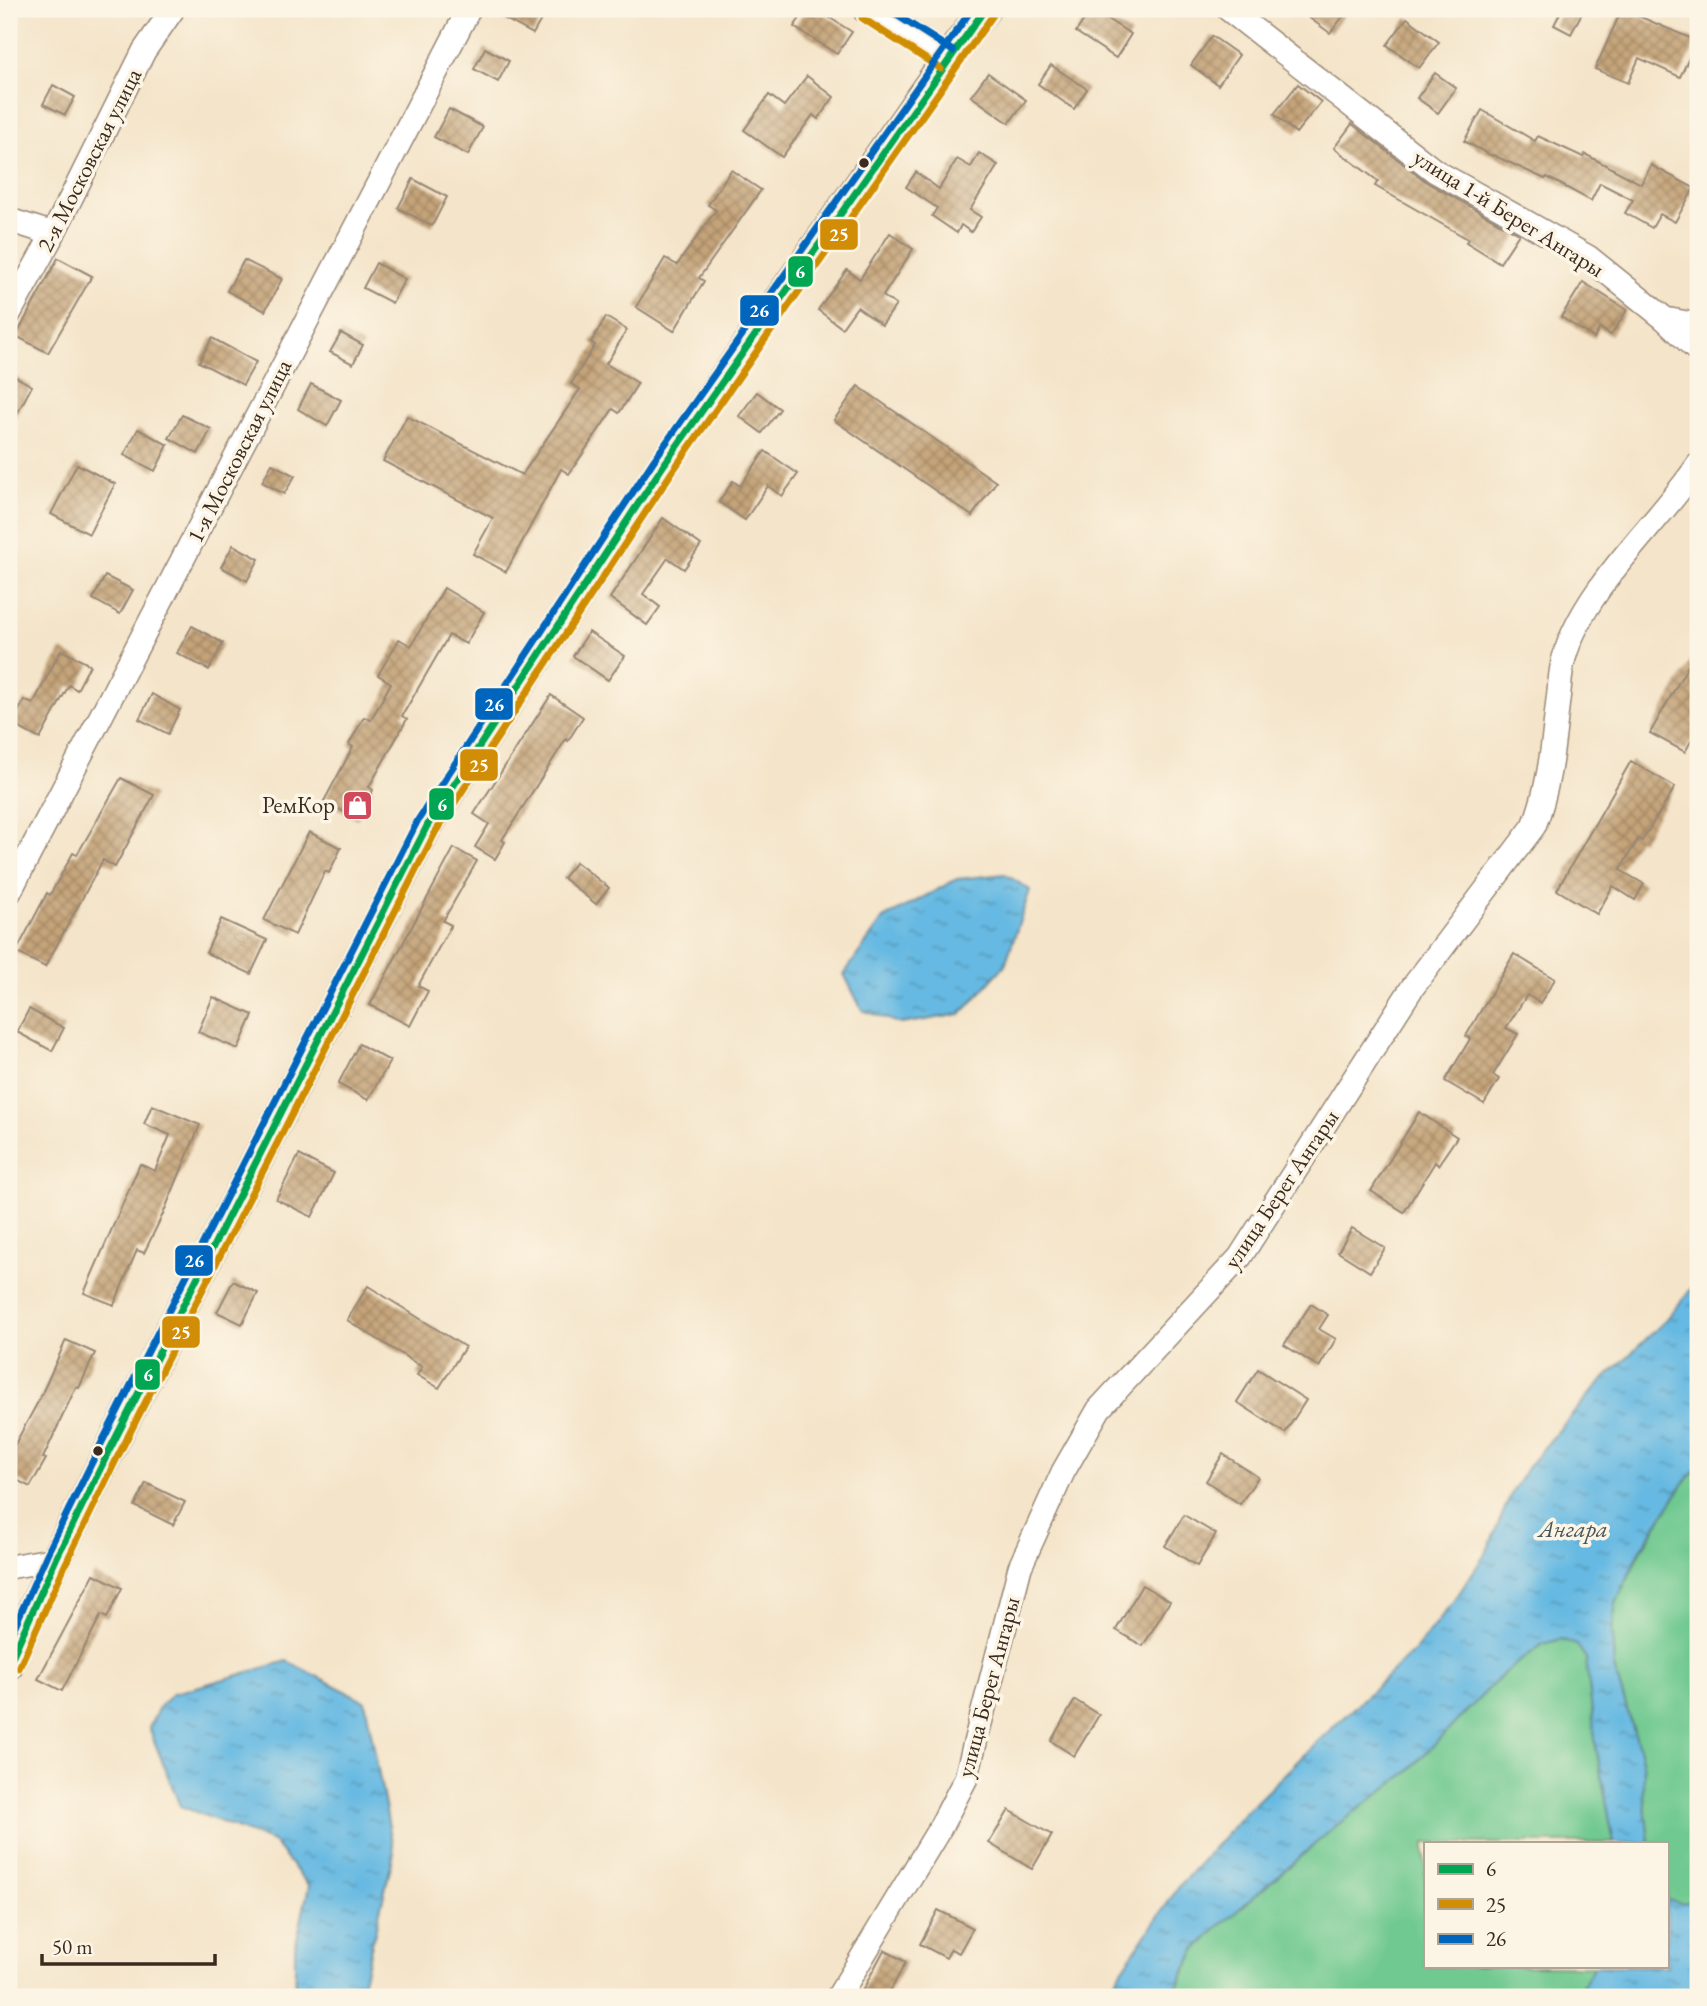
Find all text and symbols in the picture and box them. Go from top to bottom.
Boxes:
street label: 2-я Московская улица [30,62,149,257]
street label: улица 1-й Берег Ангары [1408,142,1610,284]
unlabelled marker [857,156,871,170]
line badge: 25 [819,218,859,251]
text: 25 [829,222,849,247]
line badge: 6 [787,255,814,288]
text: 6 [795,259,805,284]
line badge: 26 [739,294,780,327]
text: 26 [749,298,769,323]
street label: 1-я Московская улица [180,353,299,548]
line badge: 26 [474,687,514,721]
text: 26 [484,692,504,717]
line badge: 25 [459,748,499,782]
text: 25 [469,753,489,778]
line badge: 6 [428,787,455,821]
shop icon: РемКор [341,788,375,822]
place label: РемКор [262,790,335,820]
text: 6 [437,792,447,817]
street label: улица Берег Ангары [1217,1104,1345,1274]
line badge: 26 [174,1244,214,1277]
text: 26 [184,1248,204,1273]
line badge: 25 [161,1315,201,1349]
text: 25 [171,1320,191,1345]
line badge: 6 [134,1358,161,1391]
text: 6 [143,1362,153,1387]
unlabelled marker [91,1444,105,1458]
water label: Ангара [1536,1513,1608,1544]
street label: улица Берег Ангары [949,1593,1027,1781]
legend [1424,1842,1668,1968]
text: 6 [1486,1855,1496,1882]
text: 25 [1486,1891,1506,1918]
scale bar [42,1922,215,1966]
text: 26 [1486,1925,1506,1952]
text: 50 m [52,1933,93,1960]

